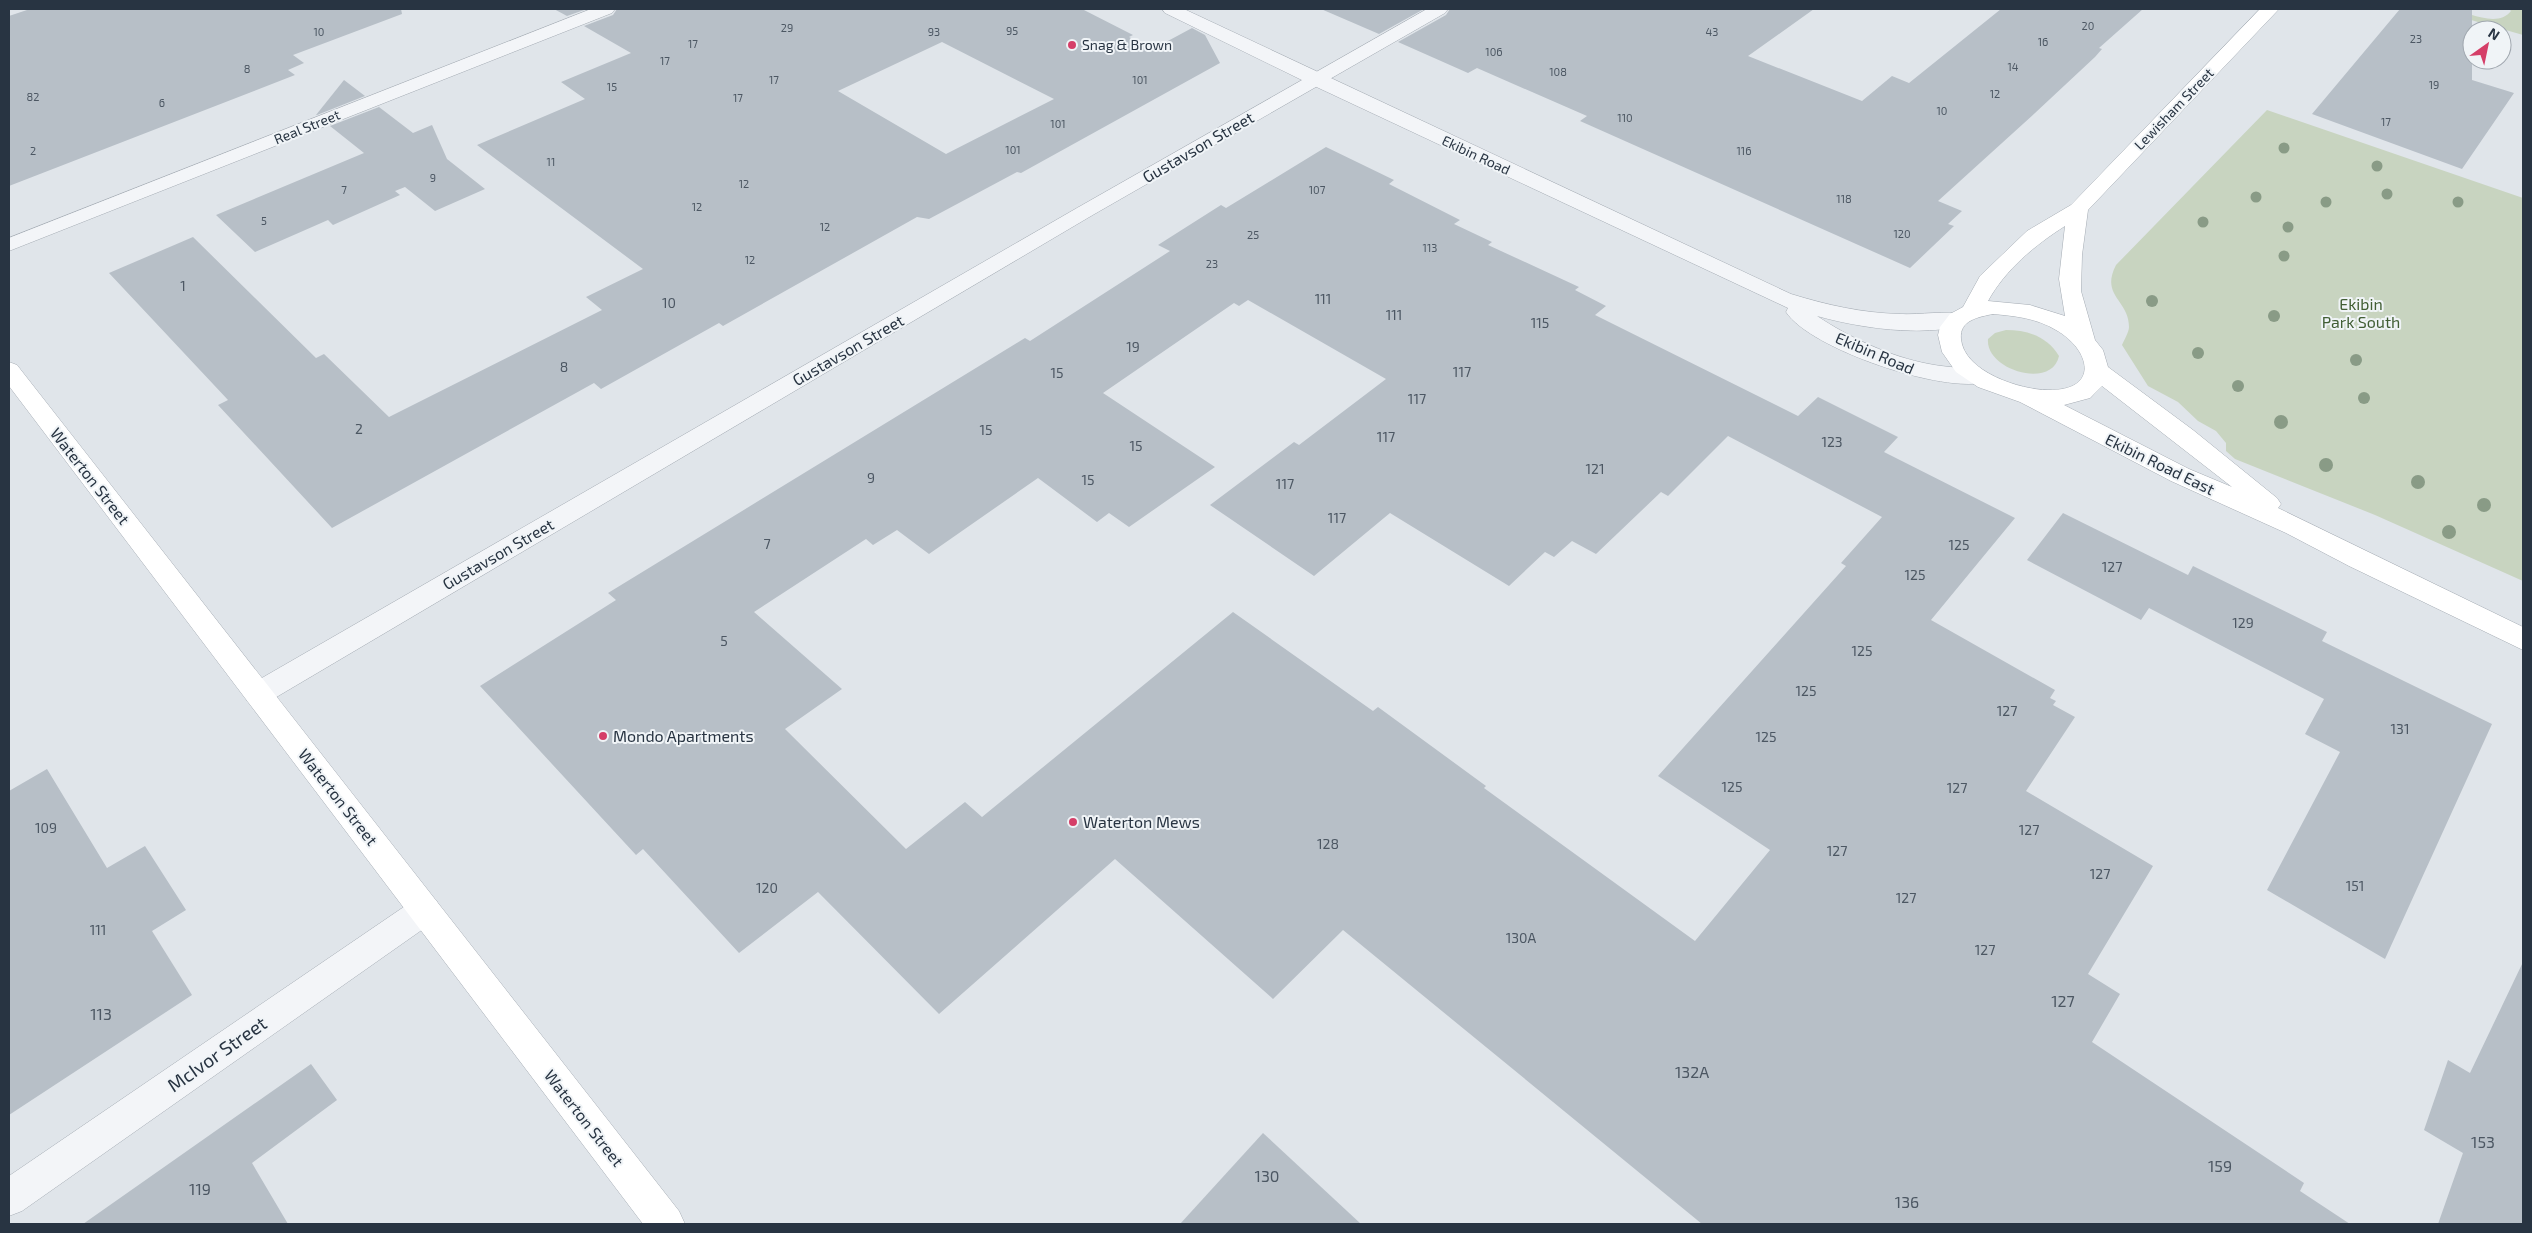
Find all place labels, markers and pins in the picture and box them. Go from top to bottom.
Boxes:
place label: Snag & Brown [1082,36,1172,53]
marker: Snag & Brown [1066,39,1078,51]
place label: Mondo Apartments [613,726,754,745]
marker: Mondo Apartments [597,730,609,742]
place label: Waterton Mews [1083,812,1200,831]
marker: Waterton Mews [1067,816,1079,828]

